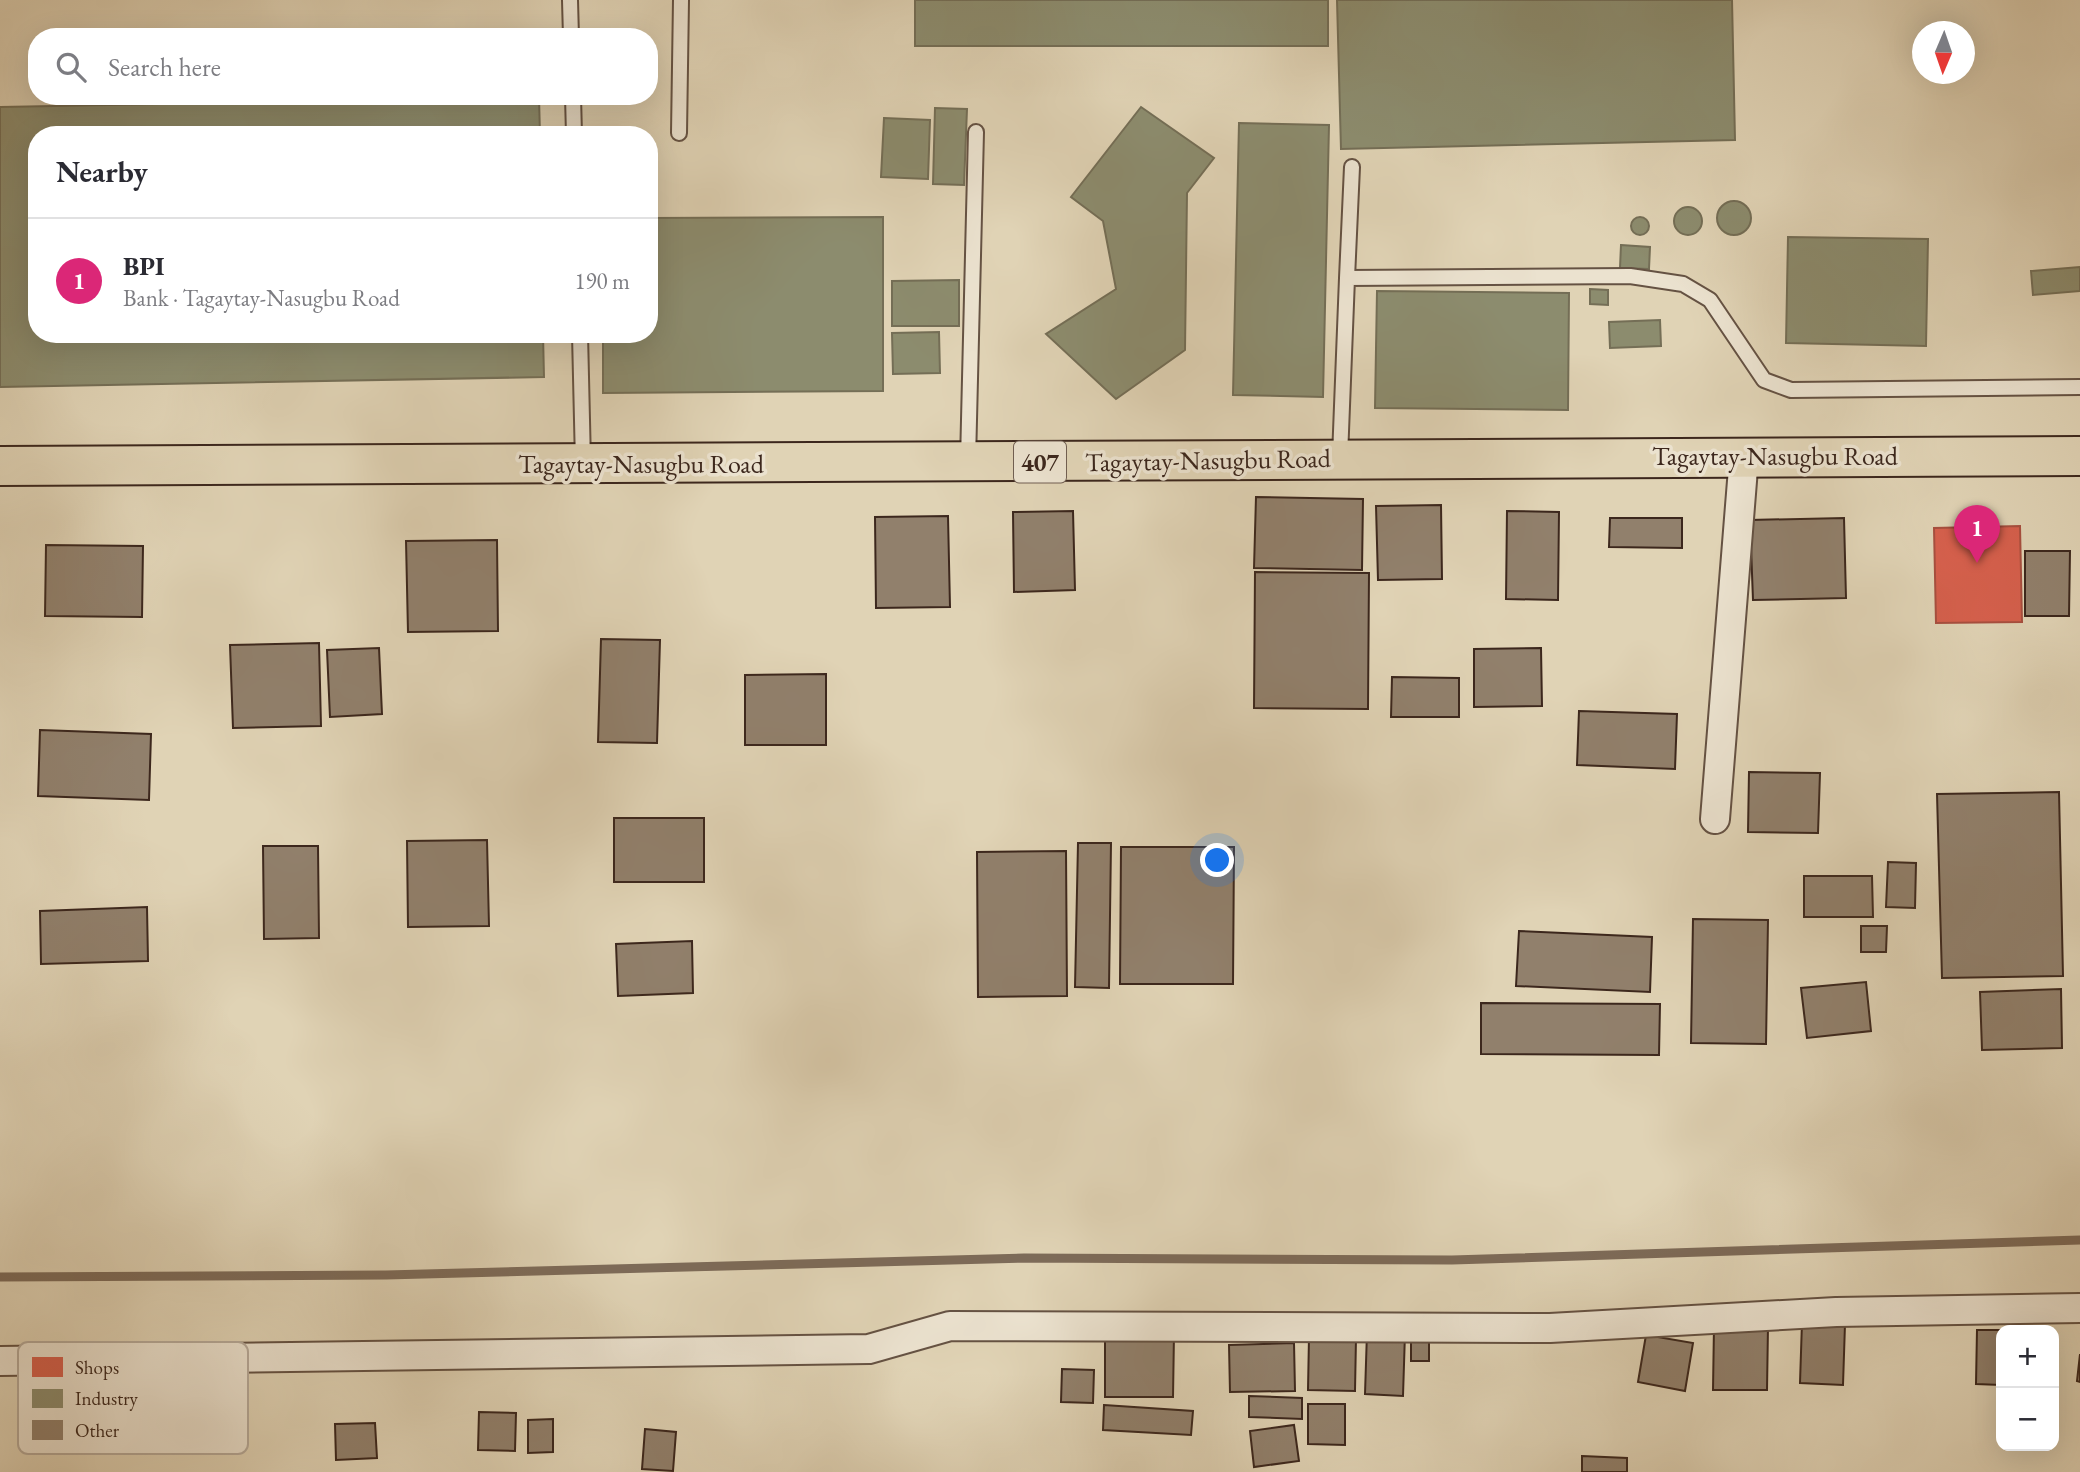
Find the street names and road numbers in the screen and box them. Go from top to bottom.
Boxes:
street label: Tagaytay-Nasugbu Road [1652,439,1899,473]
street label: Tagaytay-Nasugbu Road [1085,441,1332,479]
road number: 407 [1014,442,1066,482]
street label: Tagaytay-Nasugbu Road [518,447,765,481]

